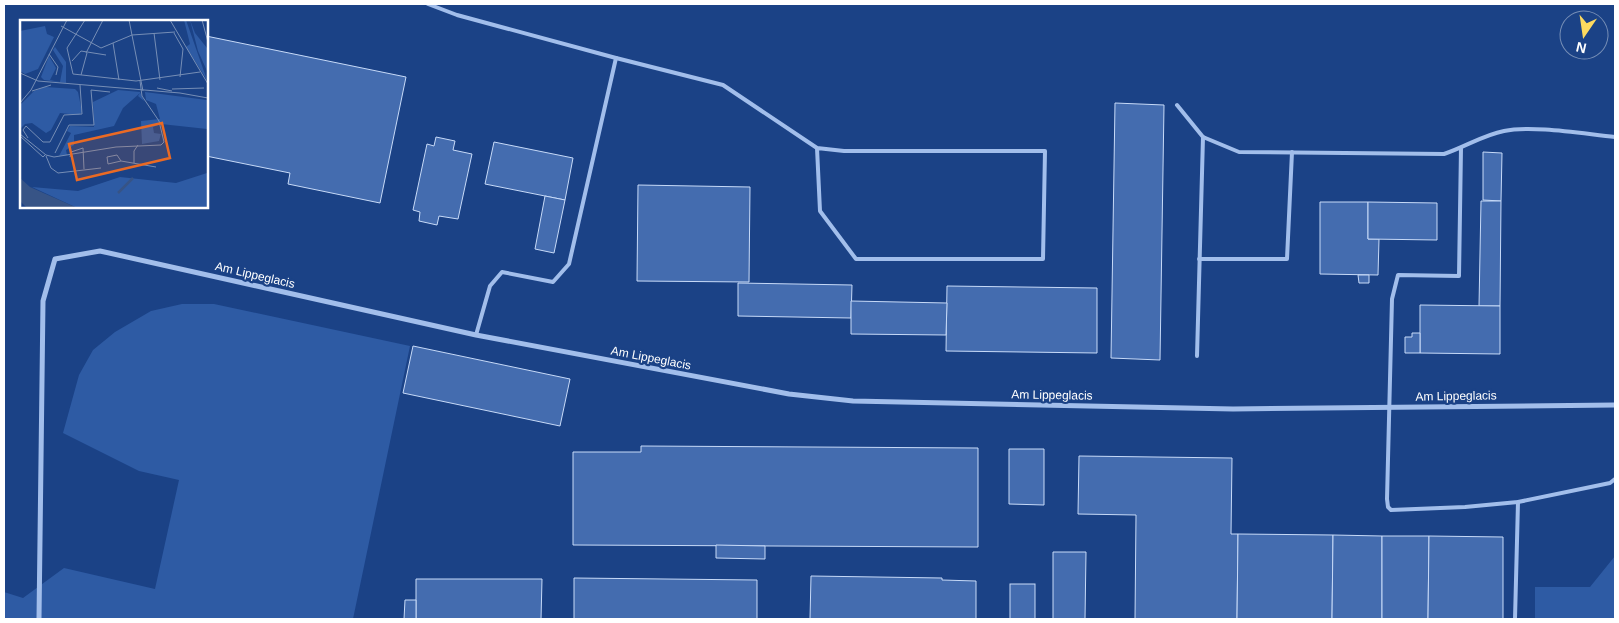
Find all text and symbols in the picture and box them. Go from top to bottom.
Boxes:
north arrow [1559,10,1609,60]
inset map [20,20,208,208]
text: N [1574,39,1588,57]
street label: Am Lippeglacis [214,259,296,291]
street label: Am Lippeglacis [610,343,692,373]
street label: Am Lippeglacis [1011,387,1093,403]
street label: Am Lippeglacis [1415,388,1497,404]

